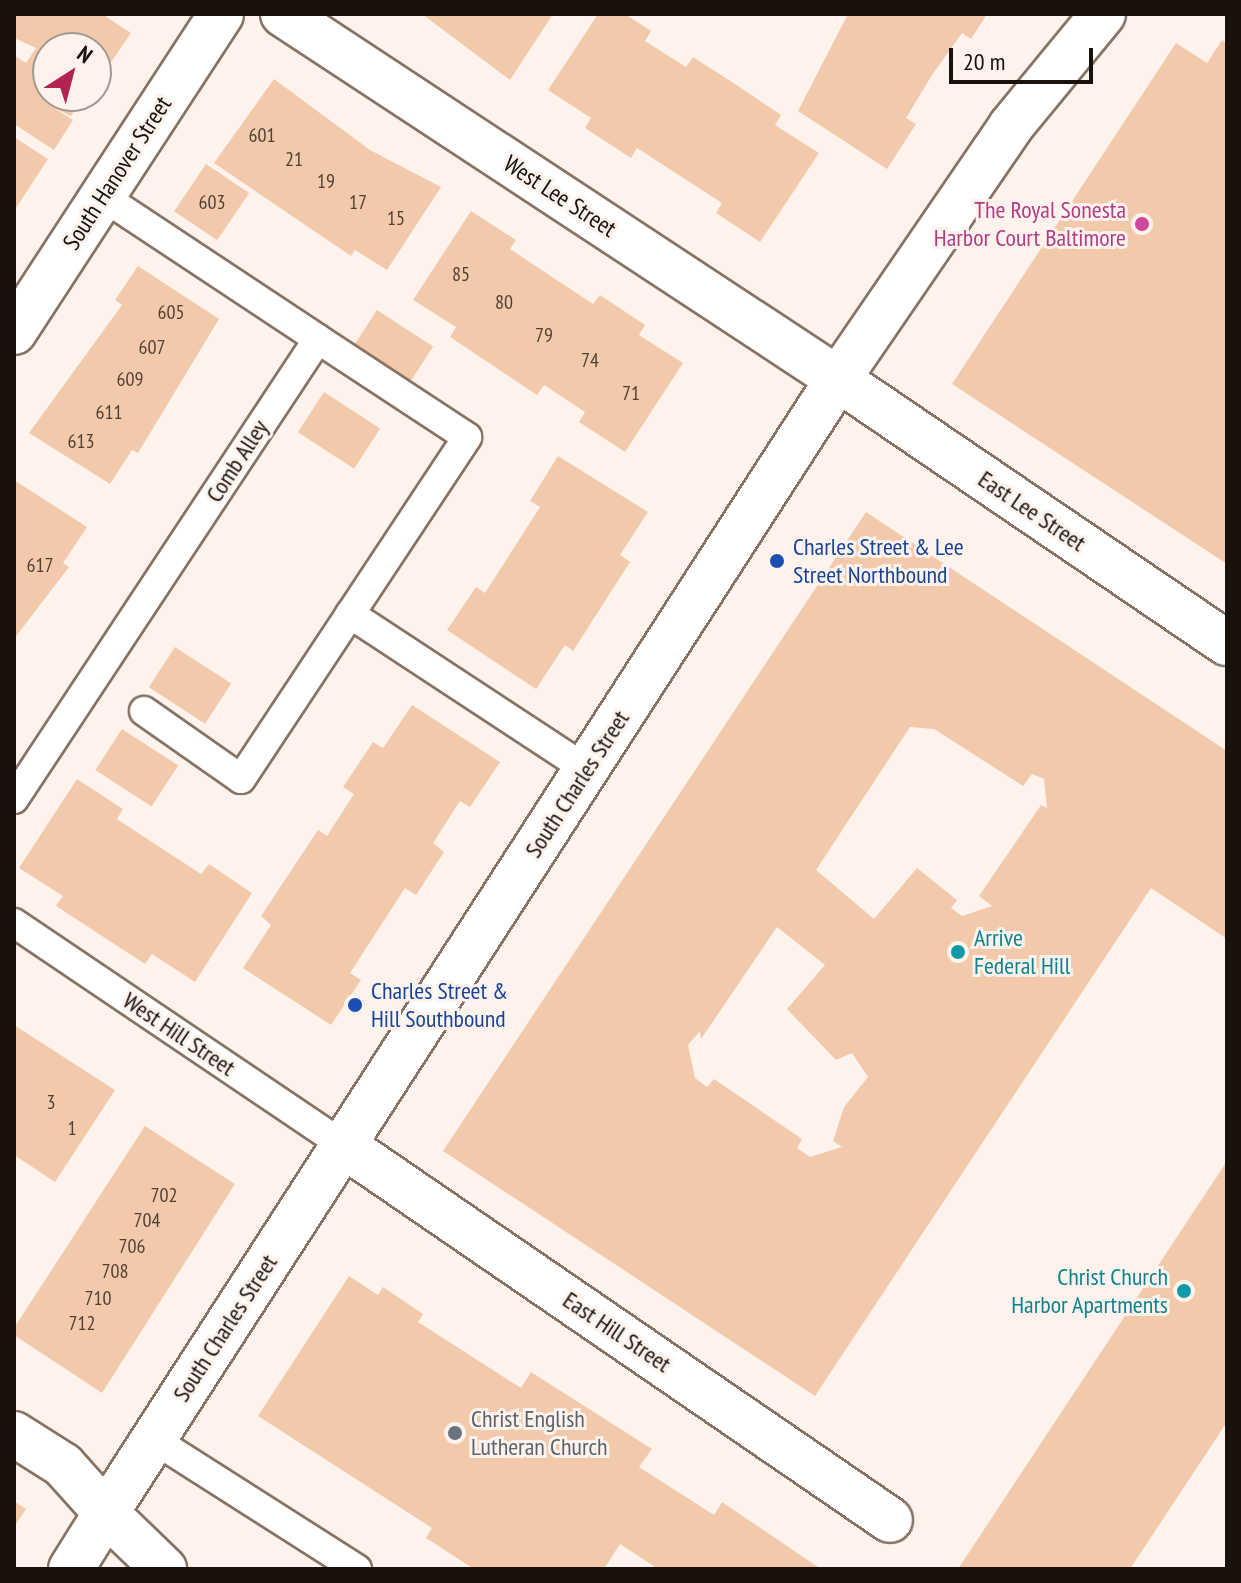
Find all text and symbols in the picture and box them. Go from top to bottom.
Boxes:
north arrow [32,32,112,112]
scale bar [953,32,1097,82]
text: N [72,39,98,69]
text: 20 m [963,46,1005,77]
street label: South Hanover Street [57,91,177,255]
house number: 601 [249,123,275,147]
house number: 21 [285,147,303,171]
street label: West Lee Street [498,149,622,243]
house number: 19 [317,169,335,193]
house number: 603 [199,190,225,214]
house number: 17 [349,190,367,214]
place label: The Royal Sonesta Harbor Court Baltimore [934,196,1126,252]
house number: 15 [387,206,405,230]
marker: The Royal Sonesta Harbor Court Baltimore [1133,215,1151,233]
house number: 85 [452,262,470,286]
house number: 80 [495,290,513,314]
house number: 605 [158,300,184,324]
house number: 79 [535,323,553,347]
house number: 607 [139,335,165,359]
house number: 74 [581,348,599,372]
house number: 609 [117,367,143,391]
house number: 71 [622,381,640,405]
house number: 611 [96,400,122,424]
street label: Comb Alley [200,414,274,508]
house number: 613 [68,429,94,453]
street label: East Lee Street [973,465,1091,557]
place label: Charles Street & Lee Street Northbound [793,533,964,589]
marker: Charles Street & Lee Street Northbound [768,552,786,570]
house number: 617 [27,553,53,577]
street label: South Charles Street [519,705,635,863]
place label: Arrive Federal Hill [974,924,1070,980]
marker: Arrive Federal Hill [949,943,967,961]
place label: Charles Street & Hill Southbound [371,977,508,1033]
street label: West Hill Street [117,986,241,1082]
marker: Charles Street & Hill Southbound [346,996,364,1014]
house number: 3 [47,1090,55,1114]
house number: 1 [68,1116,76,1140]
house number: 702 [151,1183,177,1207]
house number: 704 [134,1208,160,1232]
house number: 706 [119,1234,145,1258]
street label: South Charles Street [167,1249,283,1407]
house number: 708 [102,1259,128,1283]
place label: Christ Church Harbor Apartments [1011,1263,1168,1319]
marker: Christ Church Harbor Apartments [1175,1282,1193,1300]
street label: East Hill Street [558,1285,676,1379]
house number: 710 [85,1286,111,1310]
house number: 712 [69,1311,95,1335]
place label: Christ English Lutheran Church [471,1405,608,1461]
marker: Christ English Lutheran Church [446,1424,464,1442]

